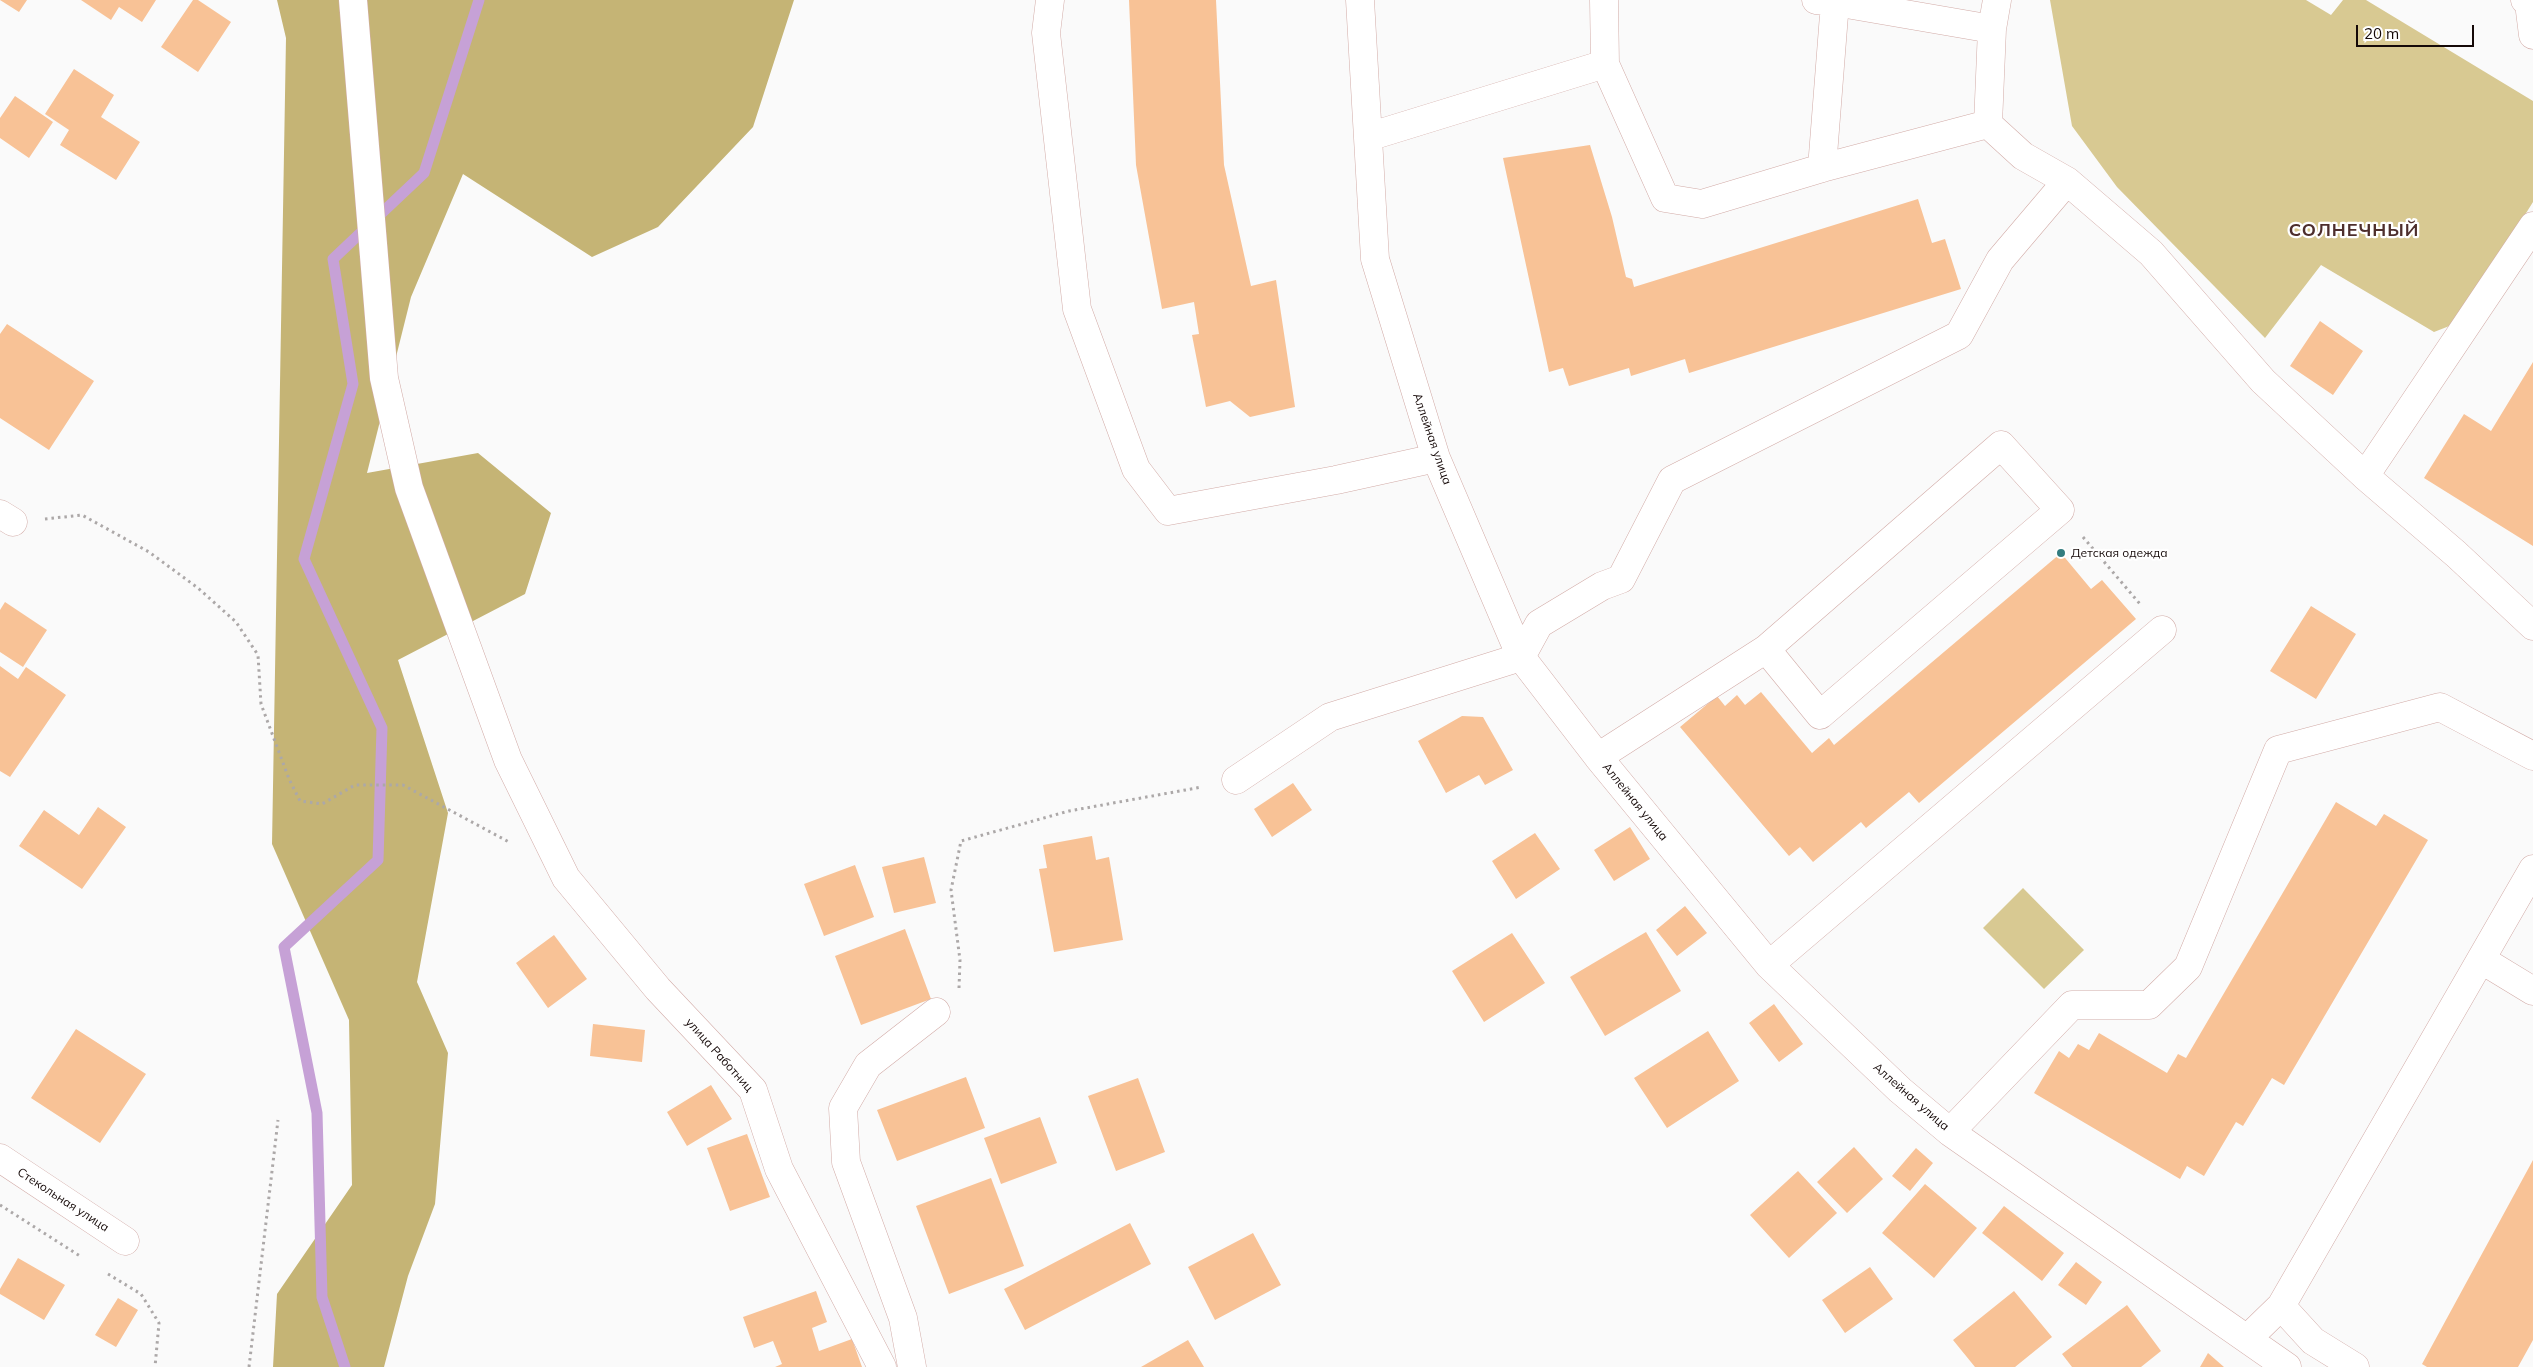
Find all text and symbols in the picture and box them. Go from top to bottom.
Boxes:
scale bar [2358,15,2476,47]
text: 20 m [2364,24,2399,43]
district label: СОЛНЕЧНЫЙ [2288,220,2420,242]
street label: Аллейная улица [1410,391,1454,487]
place label: Детская одежда [2071,546,2167,560]
marker: Детская одежда [2055,547,2067,559]
street label: Аллейная улица [1599,760,1671,844]
street label: улица Работниц [682,1015,756,1095]
street label: Аллейная улица [1870,1060,1952,1134]
street label: Стекольная улица [14,1165,112,1235]

